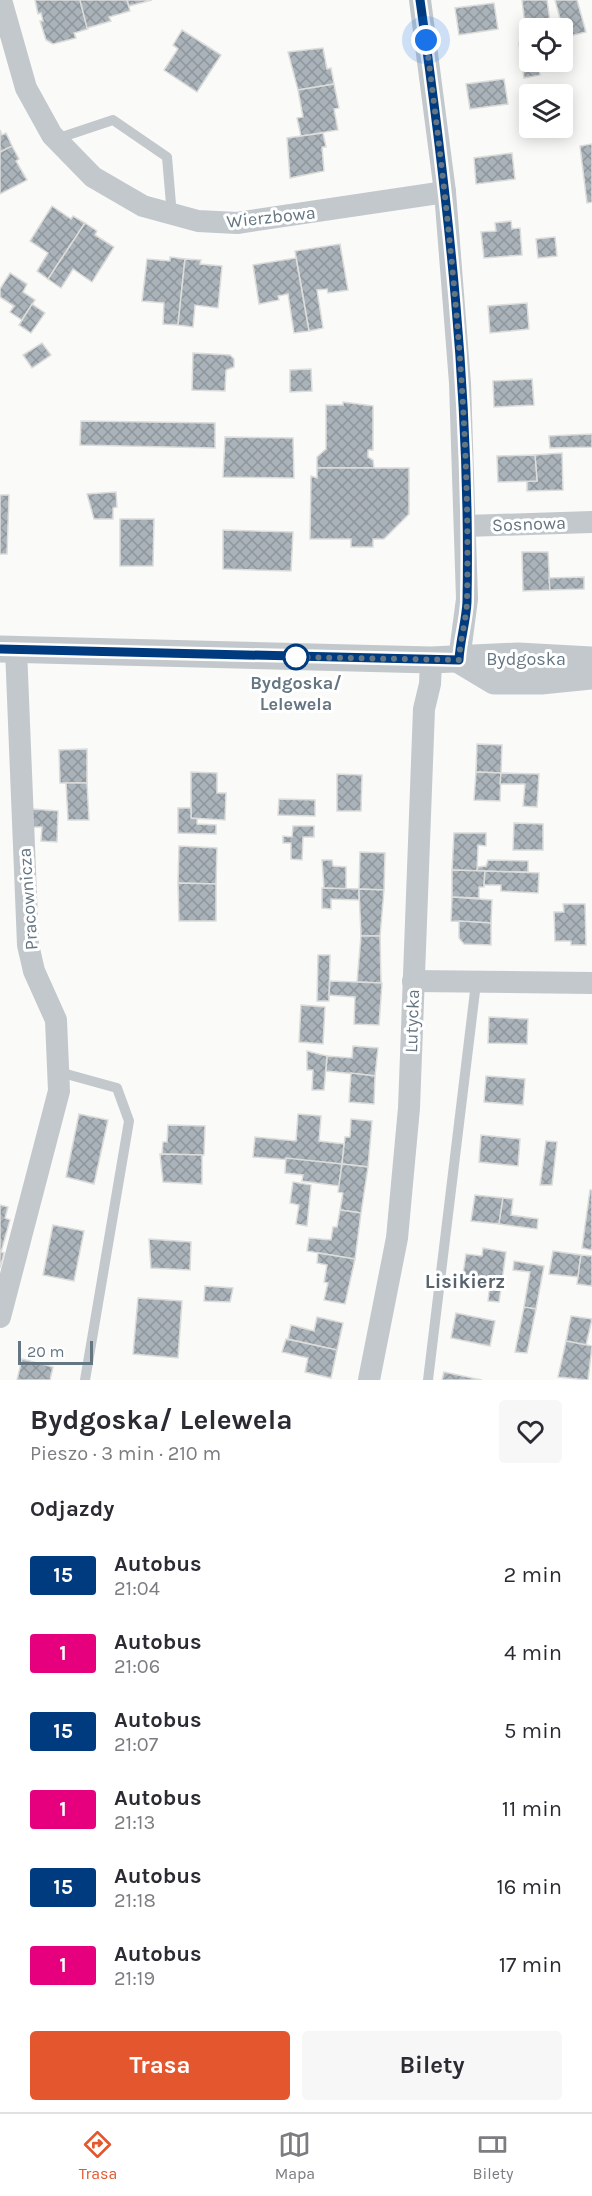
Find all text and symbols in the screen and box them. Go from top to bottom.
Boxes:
map controls [519,18,573,138]
button: locate [519,18,573,72]
your location [411,25,441,55]
button: layers [519,84,573,138]
street label: Wierzbowa [225,201,317,233]
street label: Sosnowa [492,512,566,536]
marker: Bydgoska/ Lelewela [283,644,309,670]
street label: Bydgoska [486,648,566,670]
place label: Bydgoska/ Lelewela [250,672,342,715]
street label: Pracownicza [13,847,43,951]
street label: Lutycka [400,989,424,1053]
district label: Lisikierz [425,1270,505,1293]
scale bar [18,1338,93,1366]
text: 20 m [27,1342,65,1361]
button: heart [499,1400,562,1463]
text: Bydgoska/ Lelewela [30,1403,293,1436]
text: Pieszo · 3 min · 210 m [30,1442,221,1465]
text: Odjazdy [30,1496,114,1522]
text: Autobus [114,1551,202,1577]
text: 2 min [504,1562,562,1588]
text: 15 [53,1563,73,1587]
text: 21:04 [114,1577,160,1600]
text: Autobus [114,1629,202,1655]
text: 4 min [504,1640,562,1666]
text: 1 [59,1641,67,1665]
text: 21:06 [114,1655,160,1678]
text: Autobus [114,1707,202,1733]
text: 5 min [504,1718,562,1744]
text: 15 [53,1719,73,1743]
text: 21:07 [114,1733,158,1756]
text: Autobus [114,1785,202,1811]
text: 11 min [502,1796,562,1822]
text: 1 [59,1797,67,1821]
text: 21:13 [114,1811,155,1834]
text: Autobus [114,1863,202,1889]
text: 16 min [496,1874,562,1900]
text: 15 [53,1875,73,1899]
text: 21:18 [114,1889,156,1912]
text: Autobus [114,1941,202,1967]
text: 17 min [499,1952,562,1978]
text: 1 [59,1953,67,1977]
text: 21:19 [114,1967,155,1990]
button: Trasa [30,2031,290,2100]
button: Bilety [302,2031,562,2100]
tab: Trasa [79,2128,117,2183]
tab: Mapa [275,2128,315,2183]
tab: Bilety [472,2128,513,2183]

